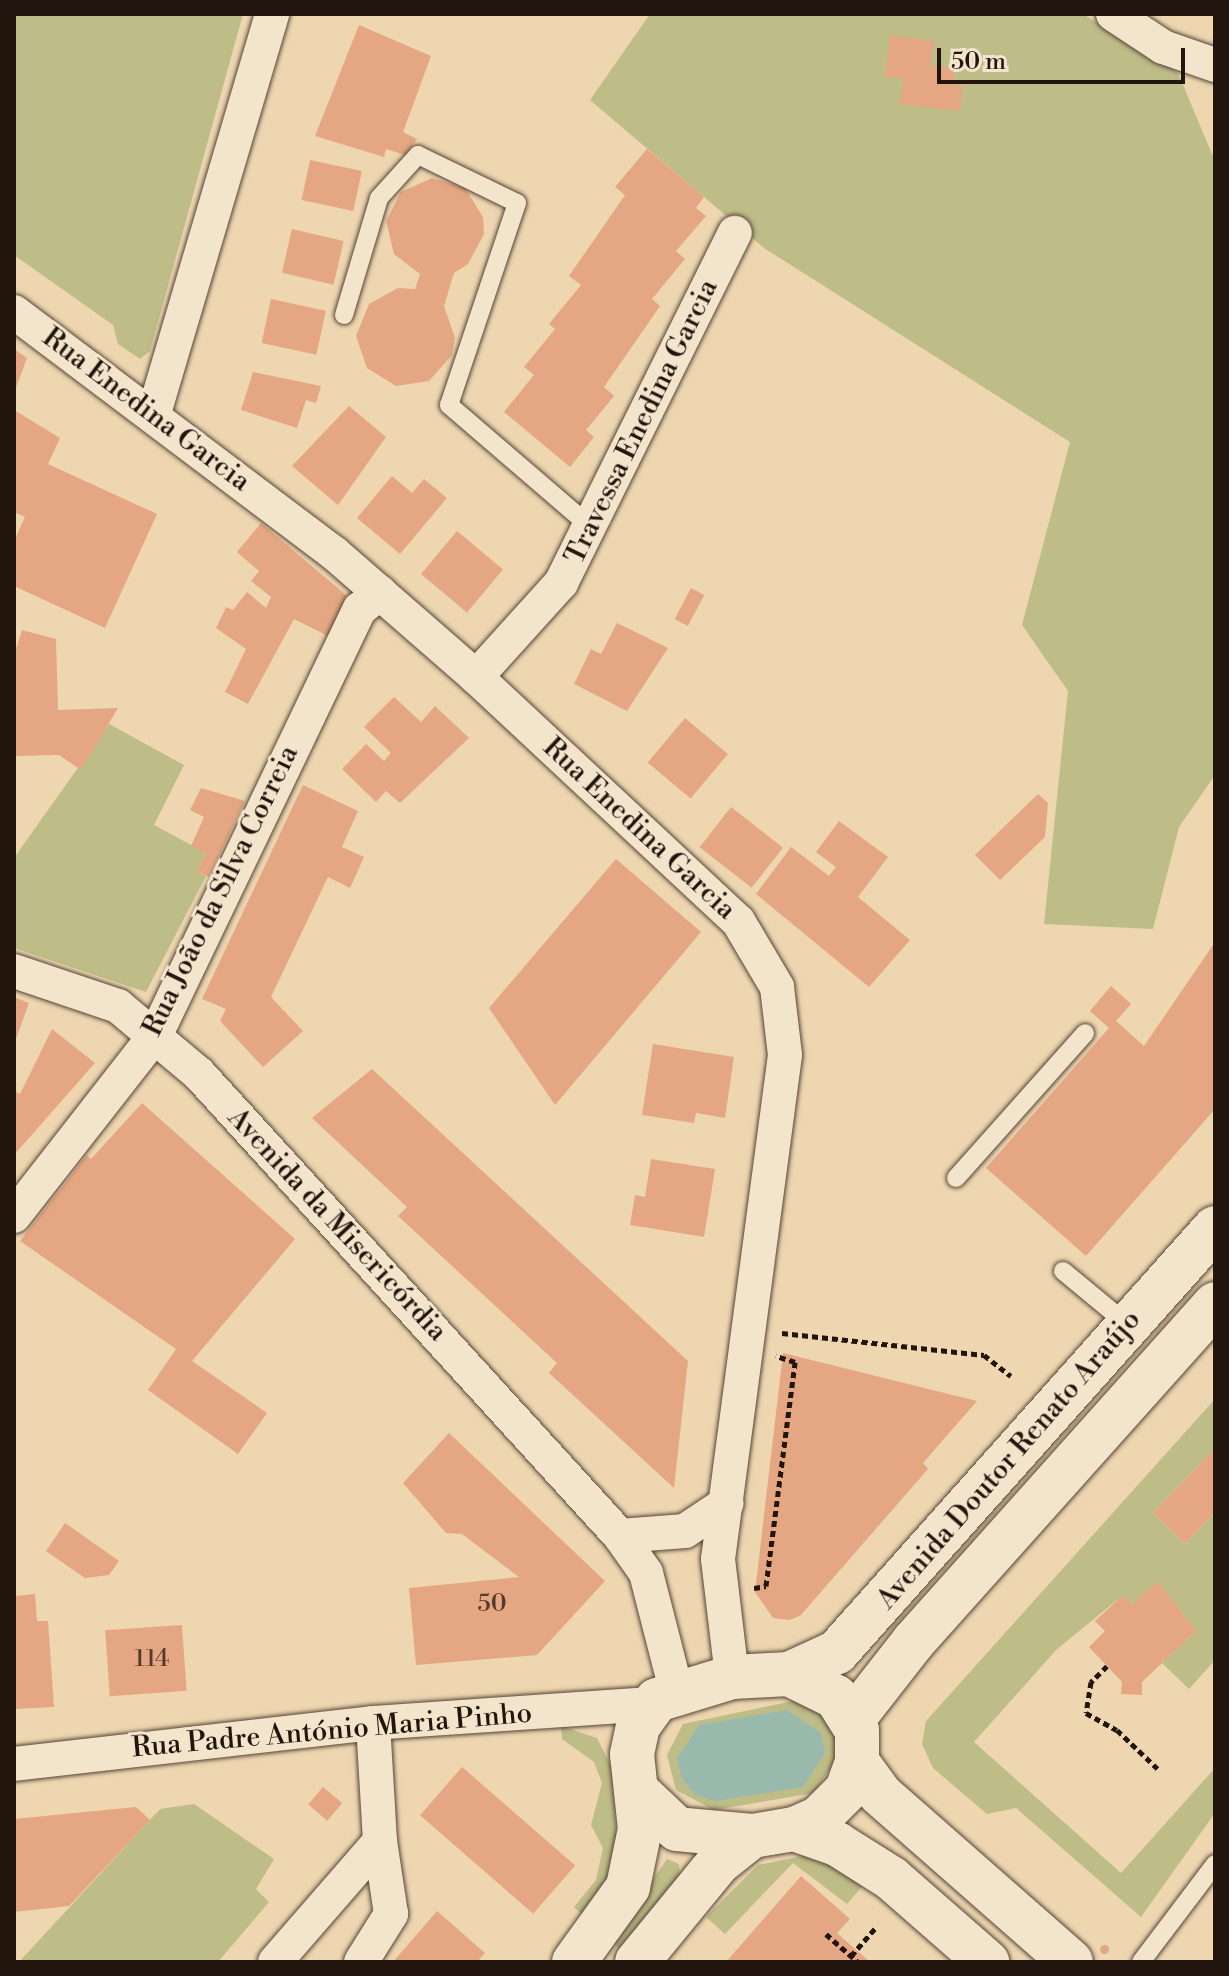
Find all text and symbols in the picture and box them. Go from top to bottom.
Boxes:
scale bar [941,32,1189,82]
text: 50 m [951,47,1006,77]
street label: Travessa Enedina Garcia [558,274,726,570]
street label: Rua Enedina Garcia [36,321,256,499]
street label: Rua Enedina Garcia [536,731,742,927]
street label: Rua João da Silva Correia [136,740,306,1042]
street label: Avenida da Misericórdia [220,1101,454,1349]
street label: Avenida Doutor Renato Araújo [870,1304,1148,1616]
house number: 50 [477,1591,507,1619]
house number: 114 [135,1646,169,1674]
street label: Rua Padre António Maria Pinho [130,1697,534,1765]

